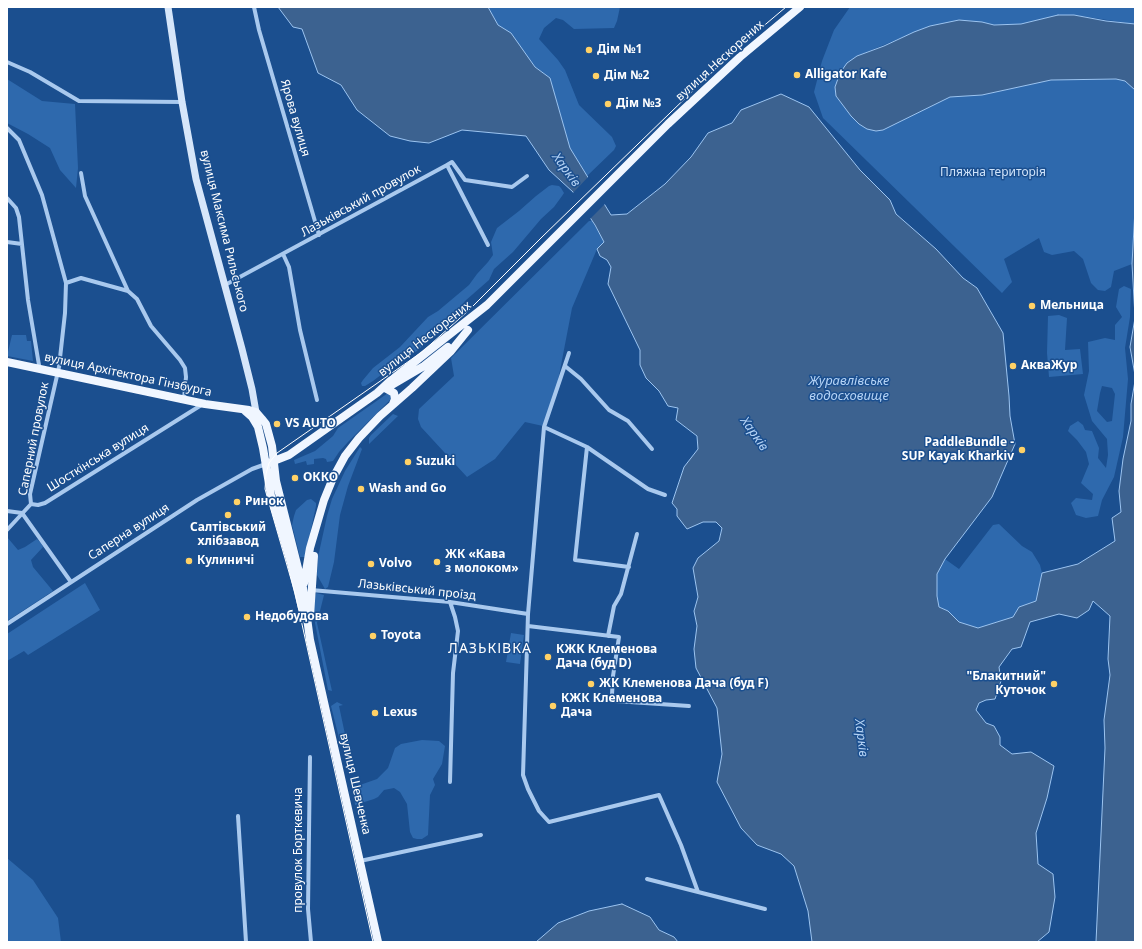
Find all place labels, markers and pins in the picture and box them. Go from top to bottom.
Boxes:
place label: Дім №1 [597,43,642,57]
marker: Дім №1 [584,45,594,55]
place label: Alligator Kafe [805,68,887,82]
place label: Дім №2 [604,69,649,83]
marker: Alligator Kafe [792,70,802,80]
marker: Дім №2 [591,71,601,81]
place label: Дім №3 [616,97,661,111]
marker: Дім №3 [603,99,613,109]
place label: Мельница [1040,299,1104,313]
marker: Мельница [1027,301,1037,311]
place label: АкваЖур [1021,359,1077,373]
marker: АкваЖур [1008,361,1018,371]
place label: VS AUTO [285,417,336,431]
marker: VS AUTO [272,419,282,429]
place label: PaddleBundle - SUP Kayak Kharkiv [902,436,1014,464]
marker: PaddleBundle - SUP Kayak Kharkiv [1017,445,1027,455]
place label: Suzuki [416,455,455,469]
marker: Suzuki [403,457,413,467]
place label: ОККО [303,471,338,485]
marker: ОККО [290,473,300,483]
place label: Wash and Go [369,482,446,496]
marker: Wash and Go [356,484,366,494]
place label: Ринок [245,495,283,509]
marker: Ринок [232,497,242,507]
marker: Салтівський хлібзавод [223,510,233,520]
place label: Салтівський хлібзавод [190,521,266,549]
place label: ЖК «Кава з молоком» [445,548,519,576]
place label: Кулиничі [197,554,254,568]
marker: Кулиничі [184,556,194,566]
place label: Volvo [379,557,412,571]
marker: ЖК «Кава з молоком» [432,557,442,567]
marker: Volvo [366,559,376,569]
place label: Недобудова [255,610,329,624]
marker: Недобудова [242,612,252,622]
place label: Toyota [381,629,421,643]
marker: Toyota [368,631,378,641]
place label: КЖК Клеменова Дача (буд D) [556,643,657,671]
marker: КЖК Клеменова Дача (буд D) [543,652,553,662]
place label: "Блакитний" Куточок [967,670,1046,698]
place label: ЖК Клеменова Дача (буд F) [599,677,768,691]
marker: ЖК Клеменова Дача (буд F) [586,679,596,689]
marker: "Блакитний" Куточок [1049,679,1059,689]
place label: КЖК Клеменова Дача [561,692,662,720]
marker: КЖК Клеменова Дача [548,701,558,711]
place label: Lexus [383,706,417,720]
marker: Lexus [370,708,380,718]

